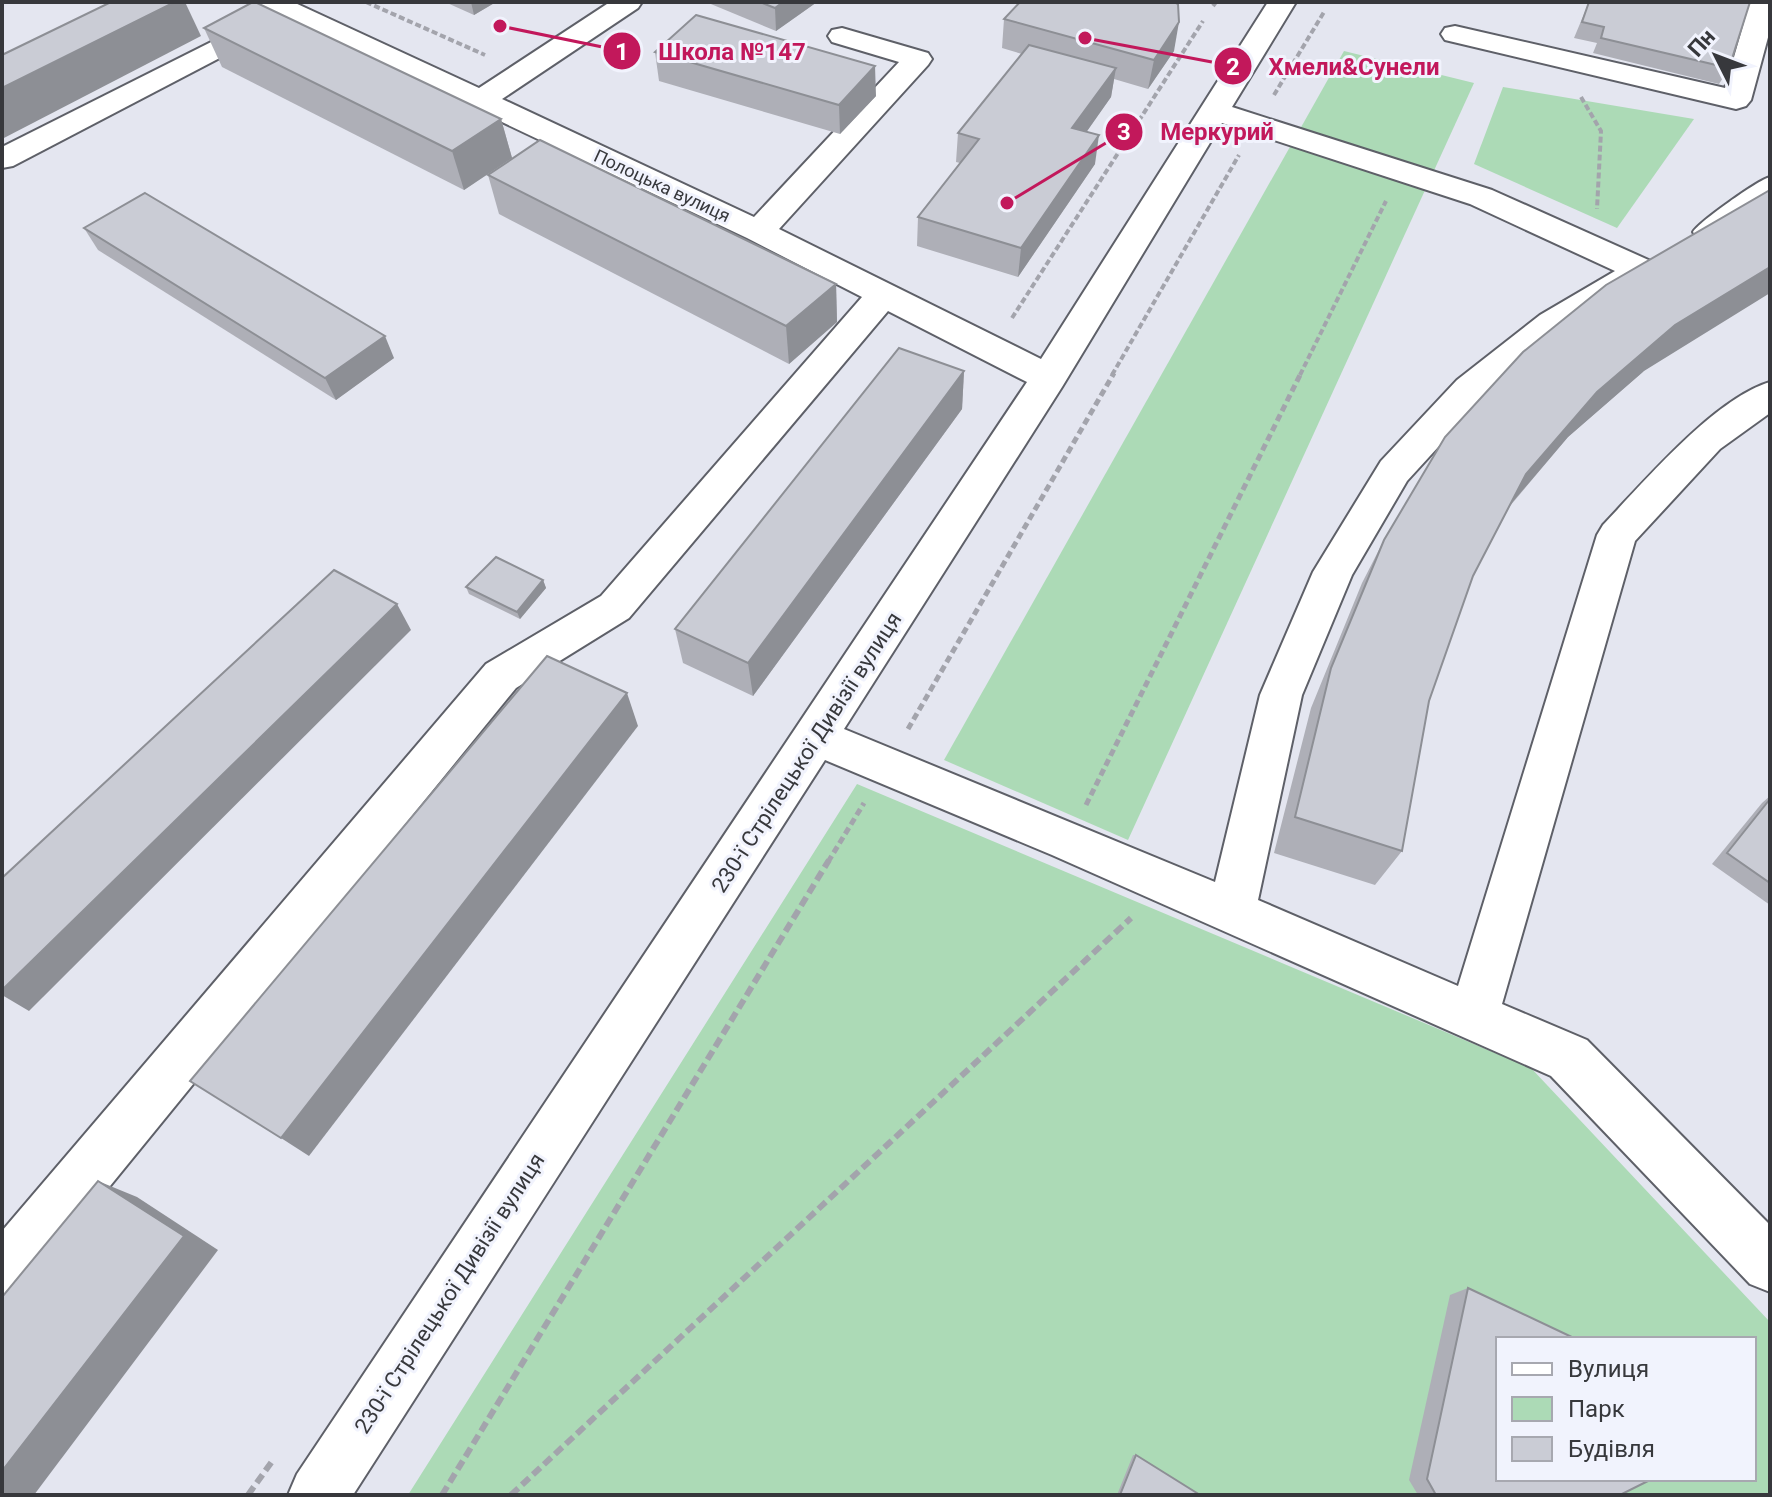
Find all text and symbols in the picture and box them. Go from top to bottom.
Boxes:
north arrow [1676,16,1756,96]
text: Пн [1683,24,1720,62]
callout: Школа №147 [602,27,822,75]
text: 1 [615,38,629,66]
text: Школа №147 [658,38,806,66]
callout: Хмели&Сунели [1213,42,1456,90]
text: 2 [1226,53,1240,81]
text: Хмели&Сунели [1269,53,1439,81]
callout: Меркурий [1104,108,1290,156]
text: 3 [1117,118,1131,146]
text: Меркурий [1160,118,1274,146]
street label: Полоцька вулиця [591,145,734,226]
street label: 230-ї Стрілецької Дивізії вулиця [706,608,906,897]
street label: 230-ї Стрілецької Дивізії вулиця [349,1149,549,1438]
legend [1496,1337,1756,1481]
text: Вулиця [1568,1355,1649,1383]
text: Парк [1568,1395,1625,1423]
text: Будівля [1568,1435,1655,1463]

